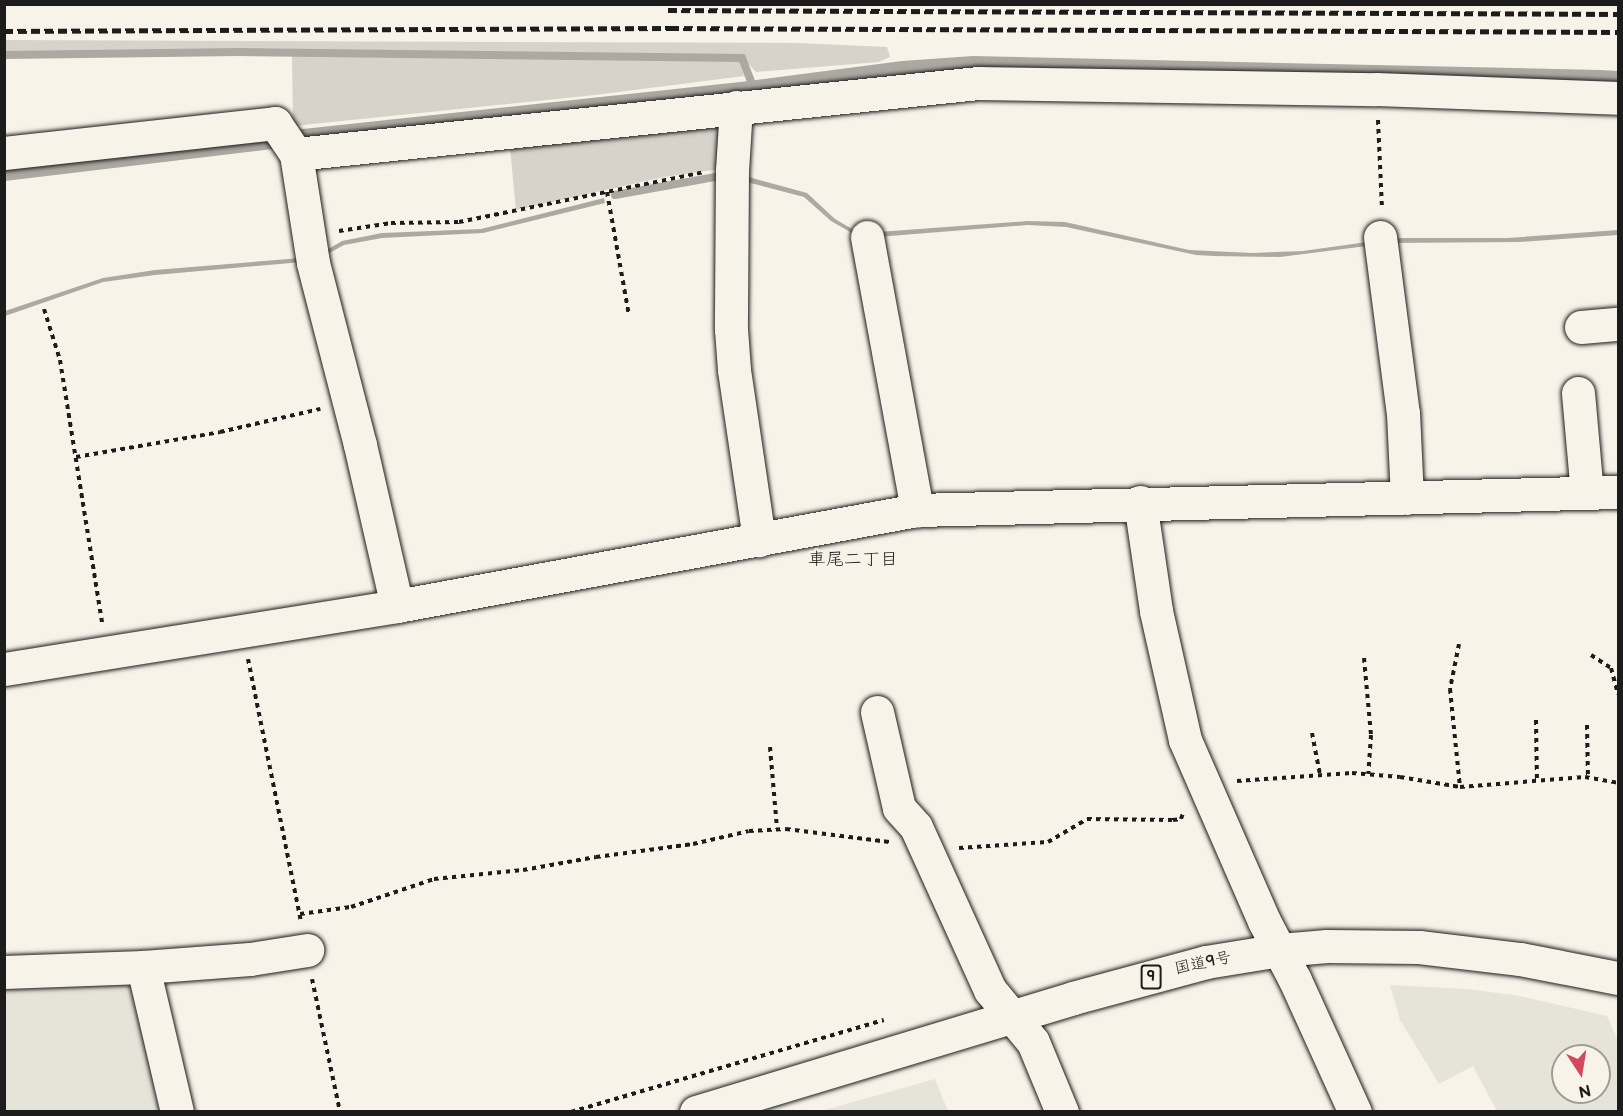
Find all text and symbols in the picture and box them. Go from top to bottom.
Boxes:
district label: 車尾二丁目 [808,549,898,571]
street label: 国道9号 [1173,949,1233,979]
road number: 9 [1140,965,1162,989]
north arrow [1551,1044,1611,1104]
text: N [1577,1080,1592,1101]

